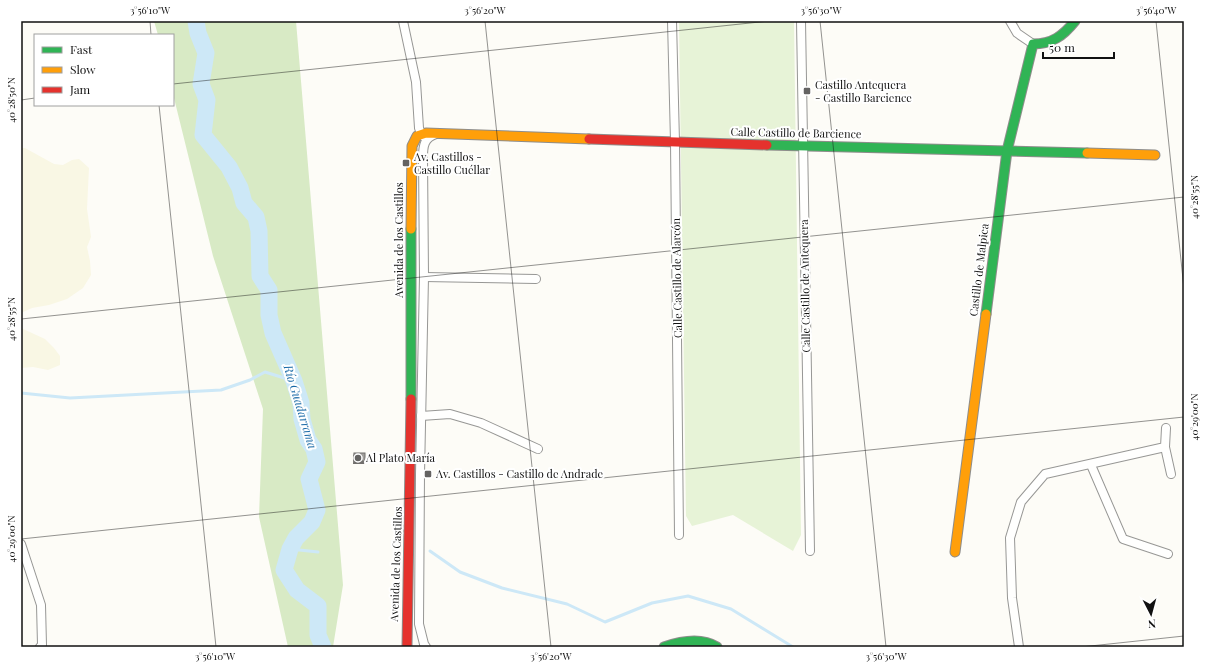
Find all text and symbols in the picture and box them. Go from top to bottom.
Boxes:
text: 3°56'10"W [130,3,171,17]
text: 3°56'20"W [464,3,507,17]
text: 3°56'30"W [800,3,842,17]
text: 3°56'40"W [1136,3,1177,17]
legend [34,34,174,106]
scale bar [1043,34,1114,60]
text: 50 m [1049,39,1075,55]
text: Fast [70,41,93,57]
text: Slow [70,61,96,77]
text: 40°28'50"N [4,77,18,123]
place label: Castillo Antequera - Castillo Barcience [815,77,912,105]
text: Jam [69,81,91,97]
marker: Castillo Antequera - Castillo Barcience [802,86,812,96]
street label: Calle Castillo de Barcience [730,124,862,141]
place label: Av. Castillos - Castillo Cuéllar [413,149,490,177]
marker: Av. Castillos - Castillo Cuéllar [401,158,411,168]
text: 40°28'55"N [1187,175,1201,219]
street label: Avenida de los Castillos [391,182,406,299]
street label: Calle Castillo de Alarcón [668,217,685,338]
street label: Calle Castillo de Antequera [796,219,813,353]
street label: Castillo de Malpica [965,222,992,317]
text: 40°28'55"N [4,297,18,341]
water label: Río Guadarrama [280,362,321,451]
text: 40°29'00"N [1187,393,1201,441]
place label: Al Plato María [365,450,436,465]
marker: Al Plato María [353,453,363,463]
place label: Av. Castillos - Castillo de Andrade [435,466,604,481]
marker: Av. Castillos - Castillo de Andrade [423,469,433,479]
street label: Avenida de los Castillos [386,506,405,623]
text: 40°29'00"N [4,515,18,563]
north arrow [1131,594,1171,634]
text: N [1147,617,1157,632]
text: 3°56'10"W [195,649,236,663]
text: 3°56'20"W [530,649,573,663]
text: 3°56'30"W [865,649,907,663]

